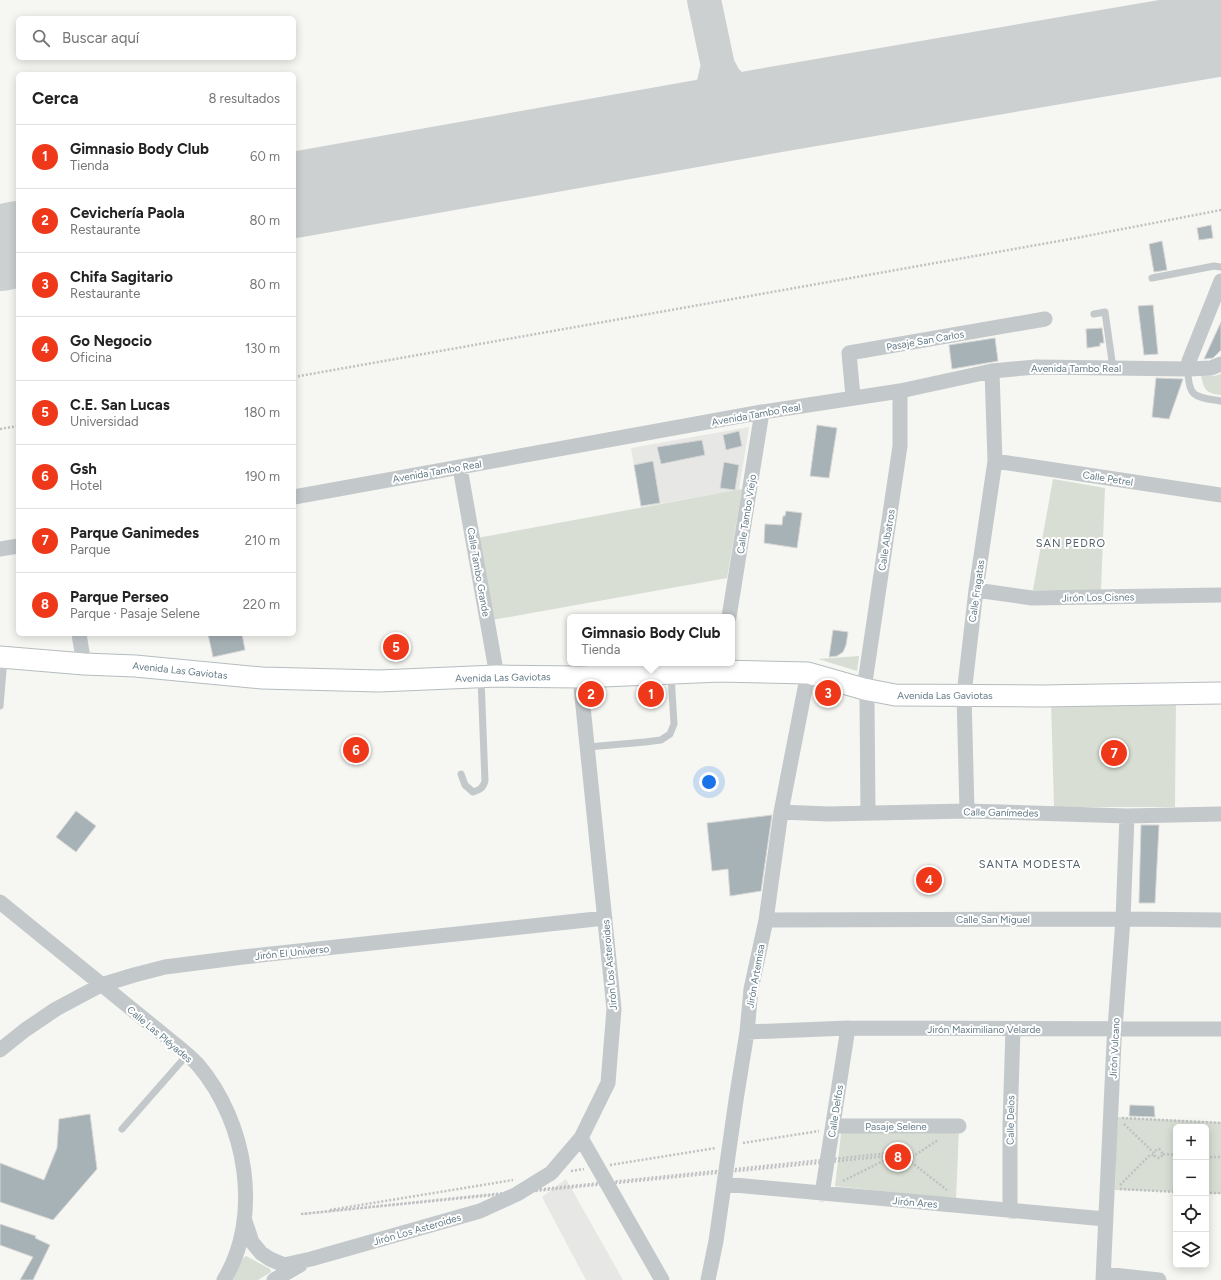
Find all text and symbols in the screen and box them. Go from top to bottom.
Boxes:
search box [16,16,296,60]
icon: search [30,27,52,49]
text: Buscar aquí [62,29,139,47]
text: Cerca [32,88,79,108]
text: 8 resultados [208,91,280,106]
text: Gimnasio Body Club [70,140,209,158]
text: 1 [42,149,48,164]
text: 60 m [250,149,280,164]
text: Tienda [70,158,109,173]
text: Cevichería Paola [70,204,185,222]
text: 2 [41,213,49,228]
text: 80 m [249,213,280,228]
text: Restaurante [70,222,140,237]
text: Chifa Sagitario [70,268,173,286]
text: 3 [41,277,49,292]
text: 80 m [249,277,280,292]
text: Restaurante [70,286,140,301]
street label: Pasaje San Carlos [885,327,965,354]
text: Go Negocio [70,332,152,350]
text: 4 [41,341,49,356]
text: 130 m [245,341,280,356]
text: Oficina [70,350,112,365]
street label: Avenida Tambo Real [1031,362,1121,375]
text: C.E. San Lucas [70,396,170,414]
street label: Avenida Tambo Real [711,400,802,429]
text: 5 [41,405,49,420]
text: 180 m [244,405,280,420]
text: Universidad [70,414,139,429]
street label: Avenida Tambo Real [392,457,483,486]
text: Gsh [70,460,97,478]
street label: Calle Petrel [1082,468,1134,489]
text: 6 [41,469,49,484]
text: 190 m [245,469,280,484]
street label: Calle Tambo Viejo [734,473,759,555]
text: Hotel [70,478,102,493]
street label: Calle Albatros [875,508,898,572]
text: Parque Ganimedes [70,524,199,542]
street label: Calle Tambo Grande [464,527,493,618]
text: 7 [41,533,49,548]
text: 210 m [245,533,280,548]
district label: SAN PEDRO [1036,537,1106,550]
text: Parque [70,542,110,557]
street label: Calle Fragatas [966,559,987,623]
text: Parque Perseo [70,588,169,606]
street label: Jirón Los Cisnes [1062,590,1135,605]
text: 8 [41,597,49,612]
text: 220 m [243,597,280,612]
text: Parque · Pasaje Selene [70,606,200,621]
popup [567,614,735,666]
text: Gimnasio Body Club [582,624,720,642]
pin: 5 [383,632,409,662]
text: Tienda [582,642,620,657]
street label: Avenida Las Gaviotas [132,659,228,682]
street label: Avenida Las Gaviotas [455,670,551,685]
pin: 3 [815,678,841,708]
pin: 2 [578,679,604,709]
pin: 1 [638,679,664,709]
street label: Avenida Las Gaviotas [897,689,993,702]
pin: 6 [343,735,369,765]
pin: 7 [1101,738,1127,768]
your location [699,772,719,792]
street label: Calle Ganímedes [963,805,1039,820]
district label: SANTA MODESTA [979,858,1081,871]
pin: 4 [916,865,942,895]
street label: Calle San Miguel [956,913,1030,926]
street label: Jirón Los Asteroides [599,919,620,1011]
street label: Jirón El Universo [254,942,330,963]
street label: Jirón Artemisa [743,943,768,1009]
street label: Calle Las Pléyades [124,1003,195,1066]
street label: Jirón Vulcano [1106,1017,1123,1079]
street label: Jirón Maximiliano Velarde [927,1023,1041,1036]
street label: Calle Delfos [825,1083,846,1138]
street label: Calle Delos [1004,1095,1017,1145]
street label: Pasaje Selene [865,1120,927,1133]
map controls [1173,1124,1209,1268]
button: + [1173,1124,1209,1160]
pin: 8 [885,1142,911,1172]
button: − [1173,1160,1209,1196]
street label: Jirón Ares [892,1194,938,1211]
button: locate [1173,1196,1209,1232]
street label: Jirón Los Asteroides [372,1211,463,1248]
button: layers [1173,1232,1209,1268]

